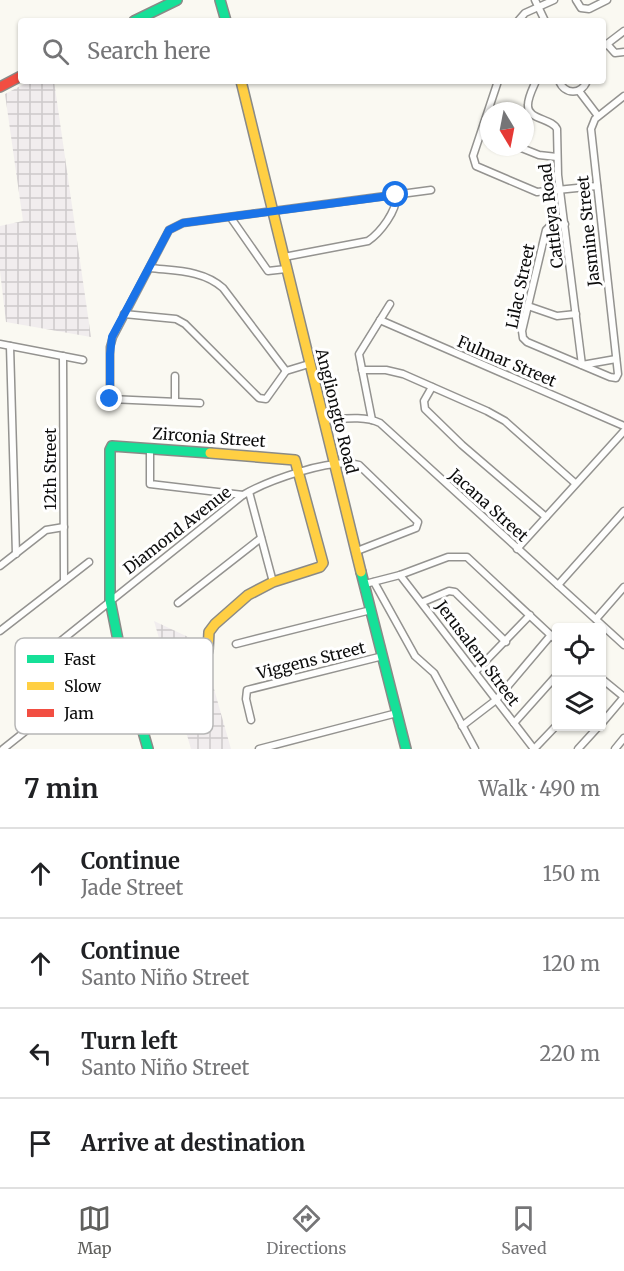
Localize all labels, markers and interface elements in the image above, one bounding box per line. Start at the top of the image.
search box [18,18,606,84]
icon: search [39,35,72,68]
text: Search here [87,37,210,65]
north arrow [480,102,534,156]
street label: Cattleya Road [535,162,567,269]
street label: Jasmine Street [572,174,604,288]
route start [382,181,408,207]
street label: Lilac Street [501,241,539,330]
street label: Fulmar Street [454,331,560,391]
street label: Angliongto Road [311,345,362,476]
route end [96,385,122,411]
street label: Zirconia Street [152,423,267,451]
street label: 12th Street [40,427,60,510]
street label: Jacana Street [445,464,533,546]
street label: Diamond Avenue [119,482,235,578]
street label: Jerusalem Street [431,596,525,710]
map controls [552,623,606,731]
button: locate [552,623,606,677]
street label: Viggens Street [254,637,368,683]
legend [15,638,213,734]
text: Fast [64,649,97,669]
text: Slow [64,676,102,696]
button: layers [552,677,606,731]
text: Jam [63,703,94,723]
text: 7 min [24,772,98,805]
text: Walk · 490 m [479,776,600,801]
text: Continue [81,847,180,875]
icon: ahead [24,857,57,890]
text: 150 m [543,861,600,886]
text: Jade Street [81,875,183,900]
text: Continue [81,937,180,965]
icon: ahead [24,947,57,980]
text: 120 m [542,951,600,976]
text: Santo Niño Street [81,965,249,990]
text: Turn left [81,1027,178,1055]
icon: left [24,1037,57,1070]
text: 220 m [540,1041,600,1066]
text: Santo Niño Street [81,1055,249,1080]
icon: arrive [24,1127,57,1160]
text: Arrive at destination [81,1129,305,1157]
tab: Map [77,1202,112,1258]
tab: Directions [266,1202,346,1258]
tab: Saved [501,1202,547,1258]

